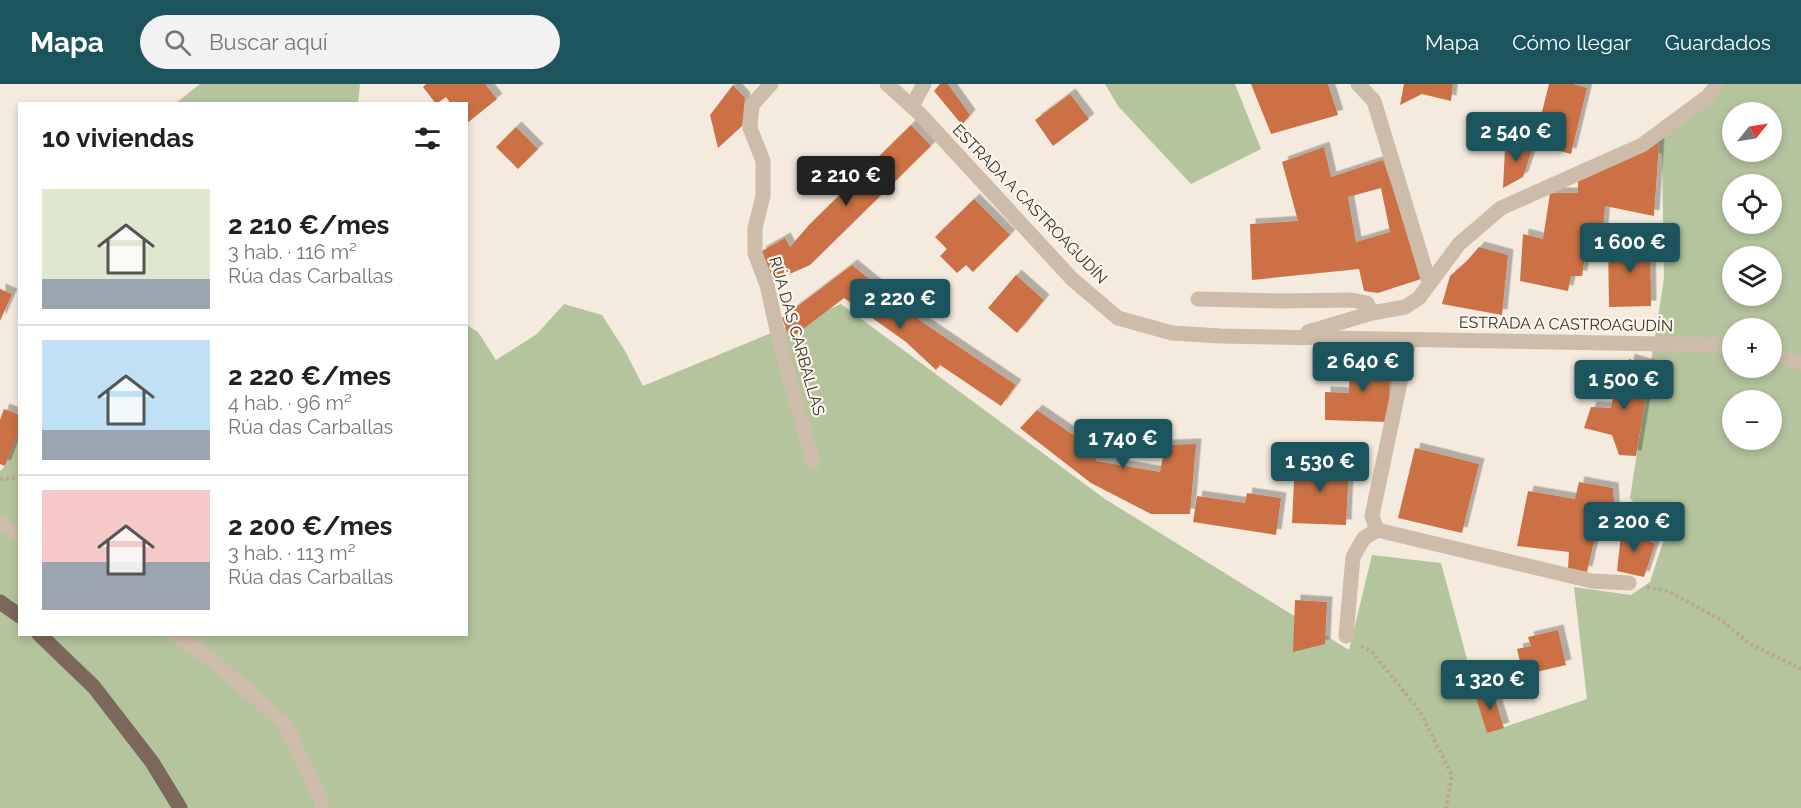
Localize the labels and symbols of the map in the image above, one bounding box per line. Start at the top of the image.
north arrow [1722,102,1782,162]
pin: 2 540 € [1461,112,1571,163]
street label: ESTRADA A CASTROAGUDÍN [949,120,1112,288]
pin: 2 210 € [791,156,901,207]
pin: 1 600 € [1575,223,1685,274]
street label: RÚA DAS CARBALLAS [765,254,830,418]
pin: 2 220 € [845,279,955,330]
street label: ESTRADA A CASTROAGUDÍN [1459,312,1673,335]
pin: 2 640 € [1308,342,1418,393]
pin: 1 500 € [1569,360,1679,411]
pin: 1 740 € [1068,419,1178,470]
pin: 1 530 € [1265,442,1375,493]
pin: 2 200 € [1579,502,1689,553]
pin: 1 320 € [1435,660,1545,711]

